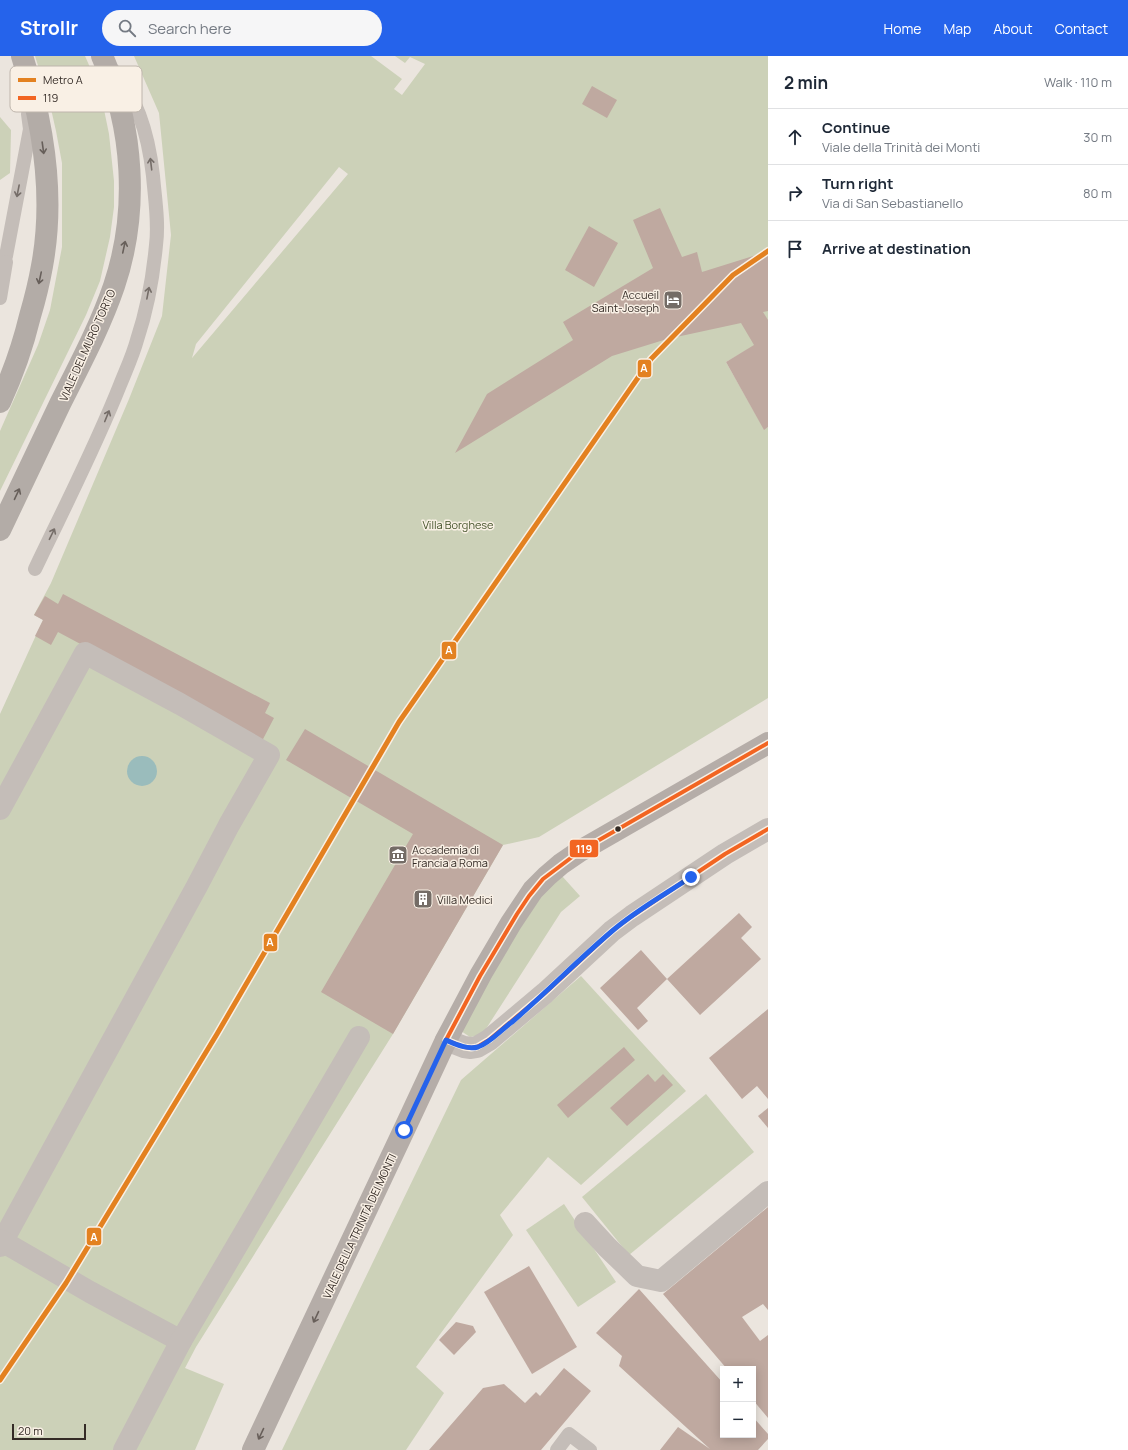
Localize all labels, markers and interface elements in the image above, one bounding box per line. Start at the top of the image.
search box [102,10,382,46]
text: Strollr [20,15,78,41]
icon: search [116,17,138,39]
text: Search here [148,18,231,39]
text: Home [884,19,921,38]
text: Map [943,19,971,38]
text: About [993,19,1033,38]
text: Contact [1055,19,1108,38]
legend [10,66,142,112]
text: 2 min [784,71,828,94]
text: Metro A [43,72,83,87]
text: Walk · 110 m [1044,73,1112,91]
text: 119 [43,90,59,105]
text: Continue [822,117,890,138]
icon: ahead [784,126,806,148]
text: 30 m [1083,128,1112,146]
text: Viale della Trinità dei Monti [822,138,980,156]
one-way arrow [39,142,47,155]
one-way arrow [148,158,155,171]
text: Turn right [822,173,893,194]
icon: right [784,182,806,204]
one-way arrow [14,184,22,197]
text: 80 m [1083,184,1112,202]
text: Via di San Sebastianello [822,194,963,212]
icon: arrive [784,238,806,260]
text: Arrive at destination [822,238,971,259]
one-way arrow [120,241,128,254]
one-way arrow [35,271,43,284]
street label: VIALE DEL MURO TORTO [55,287,119,403]
one-way arrow [145,287,153,300]
place label: Accueil Saint-Joseph [592,287,659,315]
hotel icon: Accueil Saint-Joseph [662,289,684,311]
line badge: A [637,359,652,378]
text: A [640,360,648,375]
one-way arrow [104,411,112,423]
one-way arrow [14,489,21,501]
park label: Villa Borghese [422,517,494,532]
one-way arrow [49,528,56,540]
line badge: A [441,641,457,660]
text: A [445,642,453,657]
unlabelled marker [613,824,623,834]
line badge: 119 [569,839,599,858]
text: 119 [576,841,592,856]
place label: Accademia di Francia a Roma [412,842,488,870]
museum icon: Accademia di Francia a Roma [387,844,409,866]
route end [682,868,700,886]
building icon: Villa Medici [412,888,434,910]
place label: Villa Medici [437,892,493,907]
line badge: A [263,933,278,952]
text: A [266,934,274,949]
route start [395,1121,413,1139]
street label: VIALE DELLA TRINITÀ DEI MONTI [319,1151,399,1301]
line badge: A [86,1227,102,1246]
text: A [90,1229,98,1244]
one-way arrow [312,1310,319,1322]
map controls [720,1366,756,1438]
button: + [720,1366,756,1402]
button: − [720,1402,756,1438]
scale bar [12,1422,86,1441]
text: 20 m [18,1423,43,1438]
one-way arrow [257,1428,264,1440]

